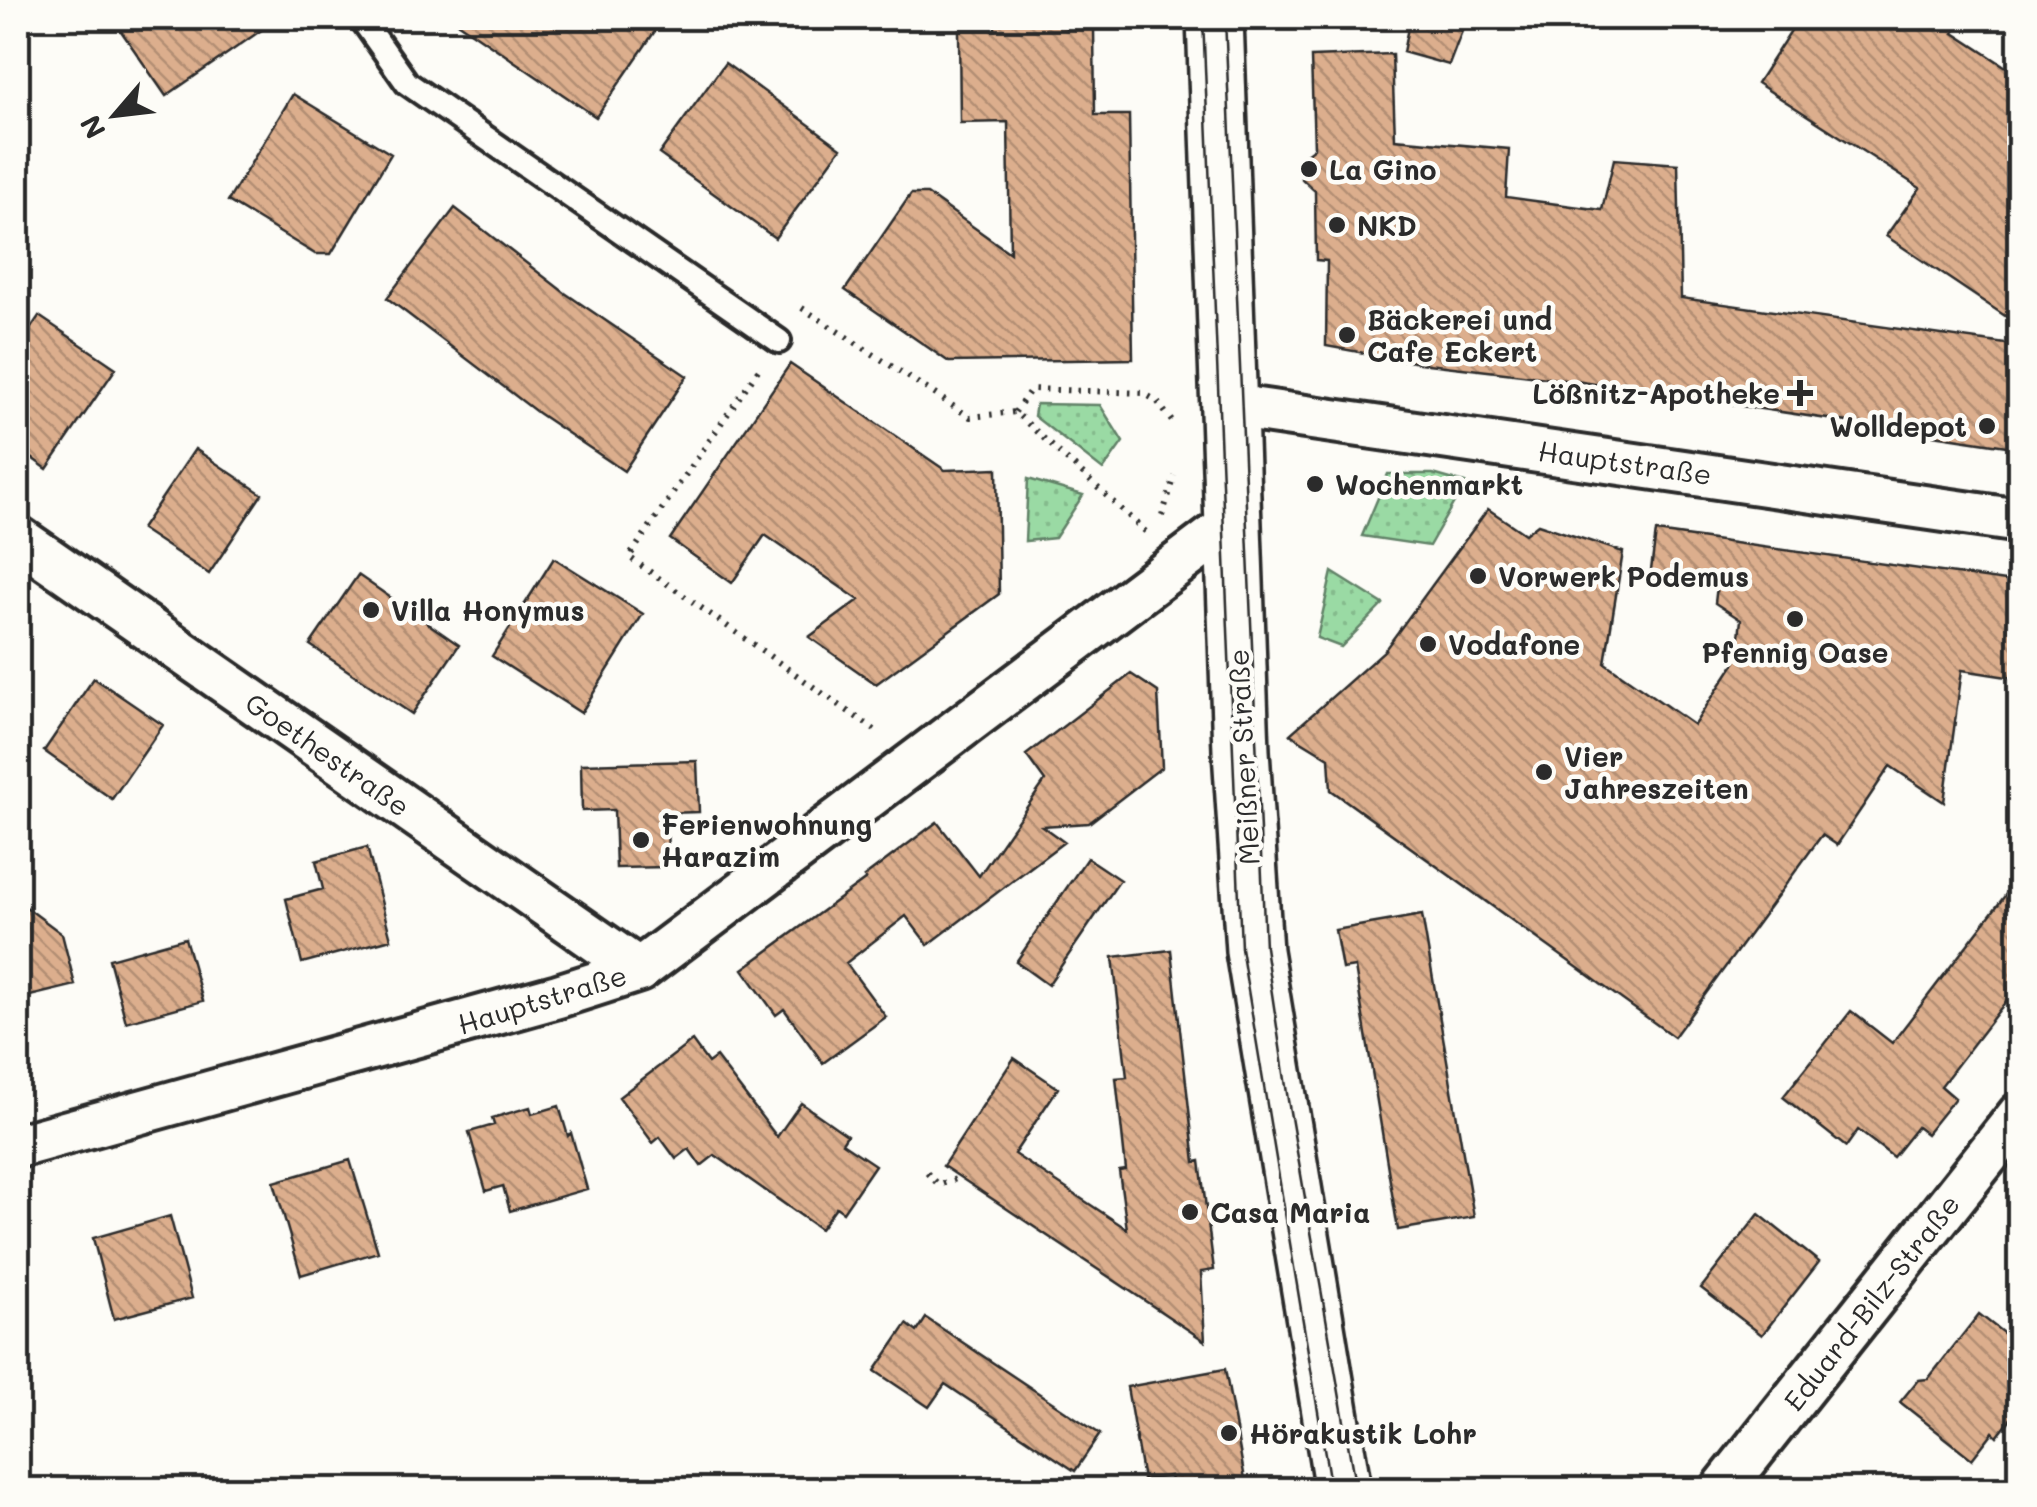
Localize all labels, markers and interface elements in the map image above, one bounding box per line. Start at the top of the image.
north arrow [65,65,165,165]
text: N [71,109,113,145]
place label: La Gino [1329,151,1437,187]
marker: La Gino [1298,158,1320,180]
place label: NKD [1357,207,1417,243]
marker: NKD [1326,214,1348,236]
place label: Bäckerei und Cafe Eckert [1367,301,1552,369]
marker: Bäckerei und Cafe Eckert [1336,324,1358,346]
place label: Lößnitz-Apotheke [1532,375,1780,411]
marker: Lößnitz-Apotheke [1789,382,1811,404]
place label: Wolldepot [1830,408,1967,444]
marker: Wolldepot [1976,415,1998,437]
street label: Hauptstraße [1536,432,1714,492]
place label: Wochenmarkt [1335,466,1523,502]
marker: Wochenmarkt [1304,473,1326,495]
place label: Vorwerk Podemus [1498,558,1749,594]
marker: Vorwerk Podemus [1467,565,1489,587]
place label: Villa Honymus [391,592,585,629]
marker: Villa Honymus [360,599,382,621]
marker: Pfennig Oase [1784,608,1806,630]
place label: Vodafone [1448,626,1580,662]
marker: Vodafone [1417,633,1439,655]
place label: Pfennig Oase [1702,634,1888,670]
street label: Meißner Straße [1219,648,1267,866]
street label: Goethestraße [239,684,417,824]
place label: Vier Jahreszeiten [1564,738,1748,806]
marker: Vier Jahreszeiten [1533,761,1555,783]
place label: Ferienwohnung Harazim [661,806,872,874]
marker: Ferienwohnung Harazim [630,829,652,851]
street label: Hauptstraße [453,956,631,1042]
street label: Eduard-Bilz-Straße [1775,1186,1967,1418]
place label: Casa Maria [1210,1194,1370,1230]
marker: Casa Maria [1179,1201,1201,1223]
place label: Hörakustik Lohr [1249,1415,1477,1451]
marker: Hörakustik Lohr [1218,1422,1240,1444]

